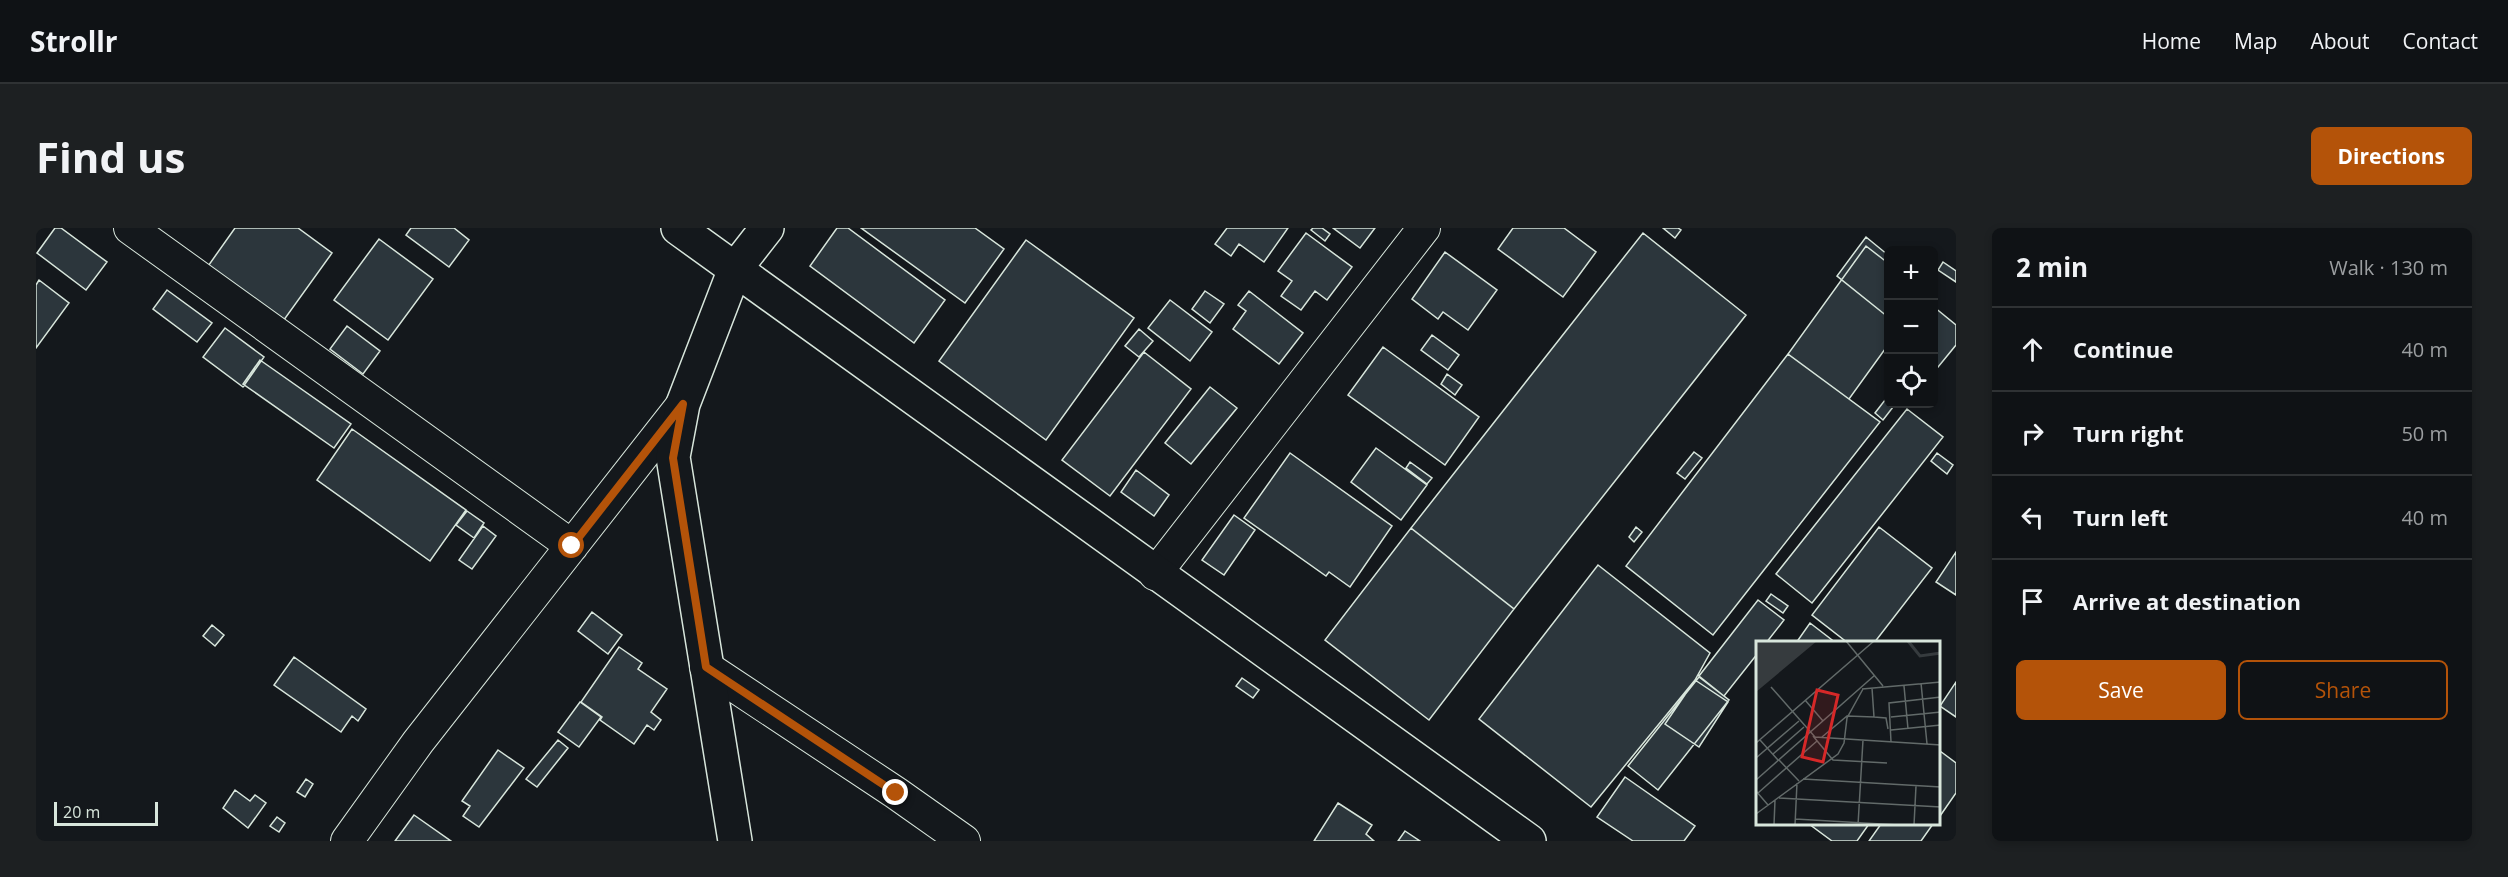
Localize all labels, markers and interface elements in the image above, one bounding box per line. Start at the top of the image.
text: Strollr [30,22,117,60]
text: Home [2142,27,2201,55]
text: Map [2234,27,2277,55]
text: About [2310,27,2370,55]
text: Contact [2403,27,2478,55]
button: Directions [2311,127,2472,185]
text: Find us [36,128,185,185]
map controls [1884,246,1938,408]
button: + [1884,246,1938,300]
text: 2 min [2016,249,2088,285]
text: Walk · 130 m [2329,254,2448,281]
button: − [1884,300,1938,354]
icon: ahead [2016,333,2049,366]
text: Continue [2073,334,2173,364]
text: 40 m [2401,336,2448,363]
button: locate [1884,354,1938,408]
icon: right [2016,417,2049,450]
text: Turn right [2073,418,2184,448]
text: 50 m [2401,420,2448,447]
icon: left [2016,501,2049,534]
text: Turn left [2073,502,2168,532]
text: 40 m [2401,504,2448,531]
route start [558,532,584,558]
icon: arrive [2016,585,2049,618]
text: Arrive at destination [2073,586,2301,616]
inset map [1756,641,1941,826]
button: Save [2016,660,2226,720]
button: Share [2238,660,2448,720]
route end [882,779,908,805]
scale bar [54,799,158,826]
text: 20 m [63,801,100,823]

